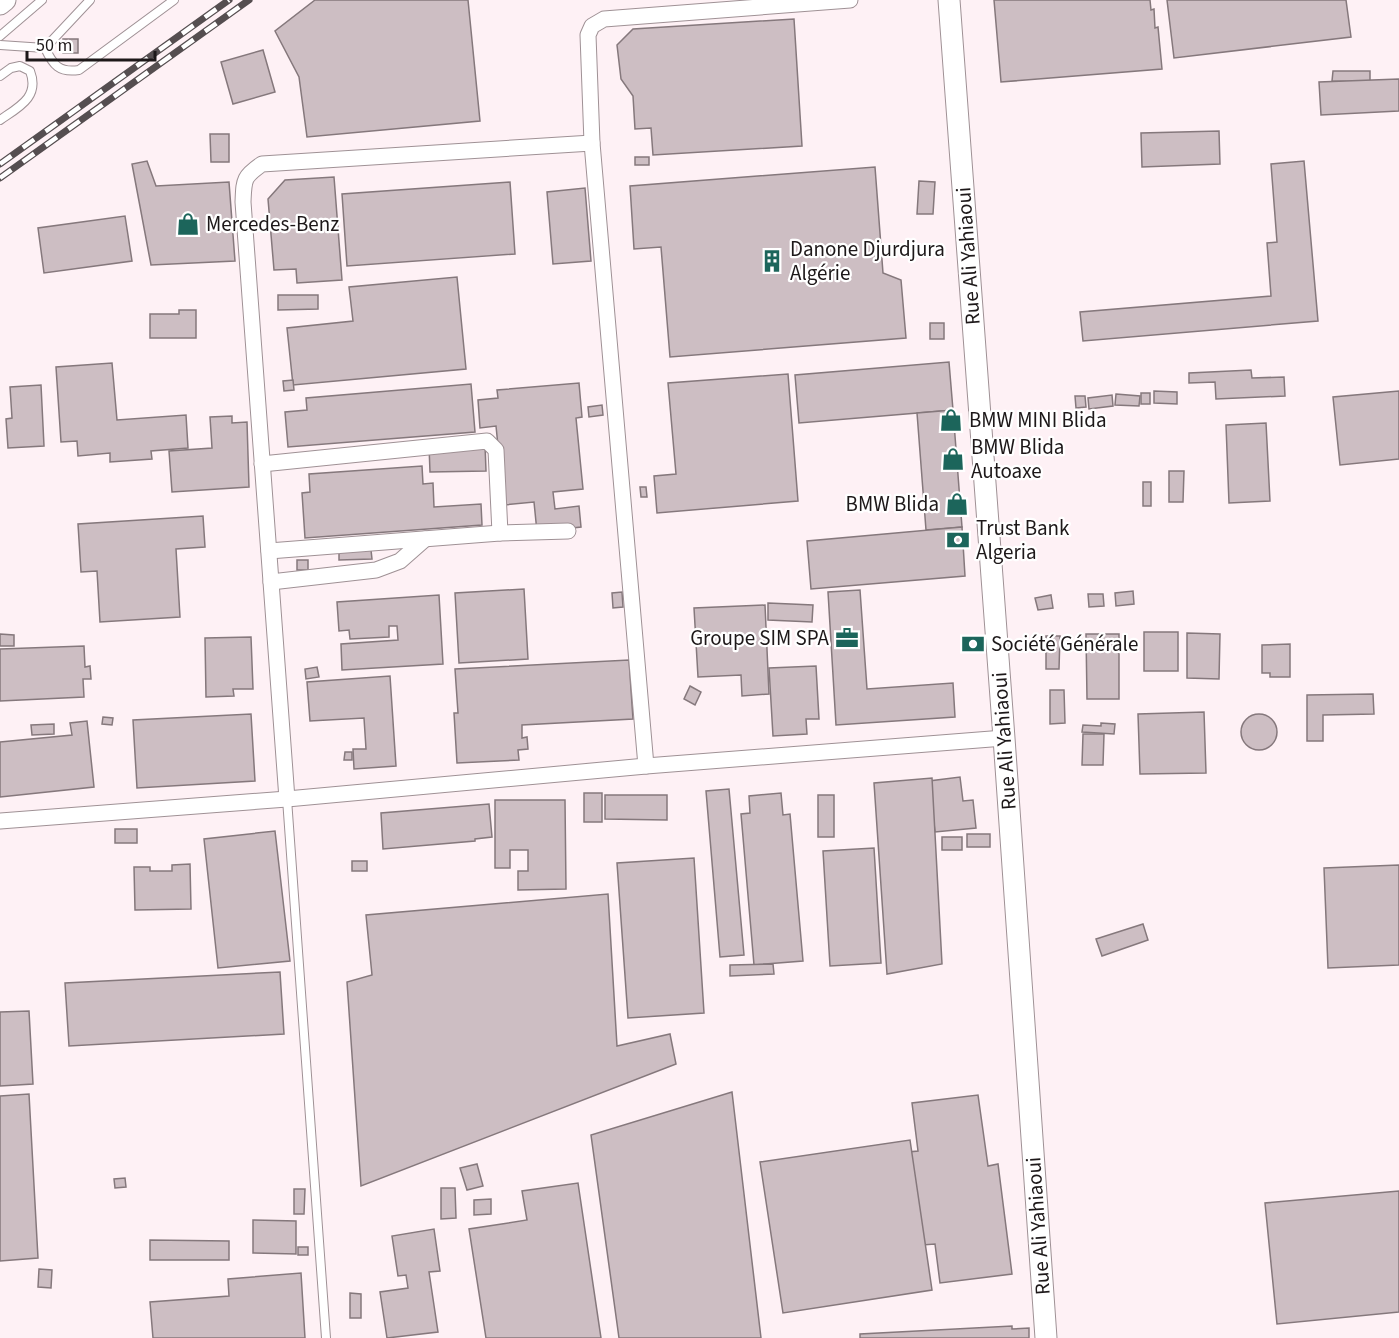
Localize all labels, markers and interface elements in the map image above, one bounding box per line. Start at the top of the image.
scale bar [27,24,154,62]
text: 50 m [36,33,72,58]
street label: Rue Ali Yahiaoui [948,186,988,326]
place label: Mercedes-Benz [206,209,339,239]
shop icon: Mercedes-Benz [175,211,201,237]
place label: Danone Djurdjura Algérie [790,234,945,288]
building icon: Danone Djurdjura Algérie [759,248,785,274]
place label: BMW MINI Blida [969,405,1107,435]
shop icon: BMW MINI Blida [938,407,964,433]
place label: BMW Blida Autoaxe [971,432,1064,486]
shop icon: BMW Blida Autoaxe [940,446,966,472]
place label: BMW Blida [846,489,939,519]
shop icon: BMW Blida [944,491,970,517]
place label: Trust Bank Algeria [976,513,1070,567]
bank icon: Trust Bank Algeria [945,527,971,553]
place label: Groupe SIM SPA [690,623,830,653]
office icon: Groupe SIM SPA [834,625,860,651]
place label: Société Générale [991,629,1138,659]
bank icon: Société Générale [960,631,986,657]
street label: Rue Ali Yahiaoui [984,671,1024,811]
street label: Rue Ali Yahiaoui [1018,1156,1058,1296]

